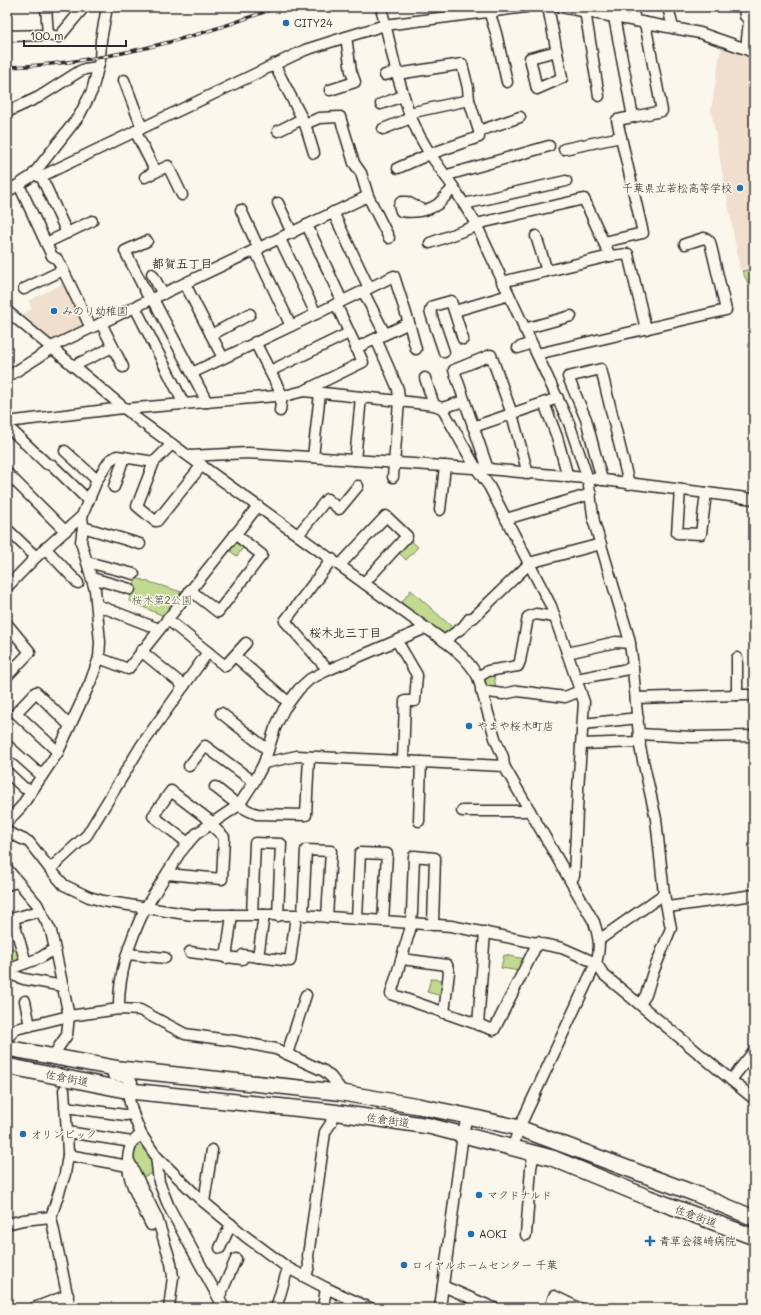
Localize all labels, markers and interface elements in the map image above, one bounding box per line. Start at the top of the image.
place label: CITY24 [294,15,333,30]
marker: CITY24 [281,18,291,28]
scale bar [24,22,126,48]
text: 100 m [30,27,64,43]
place label: 千葉県立若松高等学校 [622,180,732,195]
marker: 千葉県立若松高等学校 [735,183,745,193]
district label: 都賀五丁目 [152,255,212,271]
place label: みのり幼稚園 [62,303,128,318]
marker: みのり幼稚園 [49,306,59,316]
park label: 桜木第2公園 [131,592,193,607]
district label: 桜木北三丁目 [309,624,381,640]
place label: やまや桜木町店 [477,718,554,733]
marker: やまや桜木町店 [464,721,474,731]
street label: 佐倉街道 [44,1066,90,1089]
street label: 佐倉街道 [365,1109,411,1130]
place label: オリンピック [31,1126,97,1141]
marker: オリンピック [18,1129,28,1139]
place label: マクドナルド [487,1187,552,1202]
marker: マクドナルド [474,1190,484,1200]
street label: 佐倉街道 [673,1201,719,1230]
place label: AOKI [479,1226,507,1241]
marker: AOKI [466,1229,476,1239]
place label: 青草会篠崎病院 [659,1233,736,1248]
marker: 青草会篠崎病院 [644,1235,656,1247]
place label: ロイヤルホームセンター 千葉 [412,1257,557,1272]
marker: ロイヤルホームセンター 千葉 [399,1260,409,1270]

